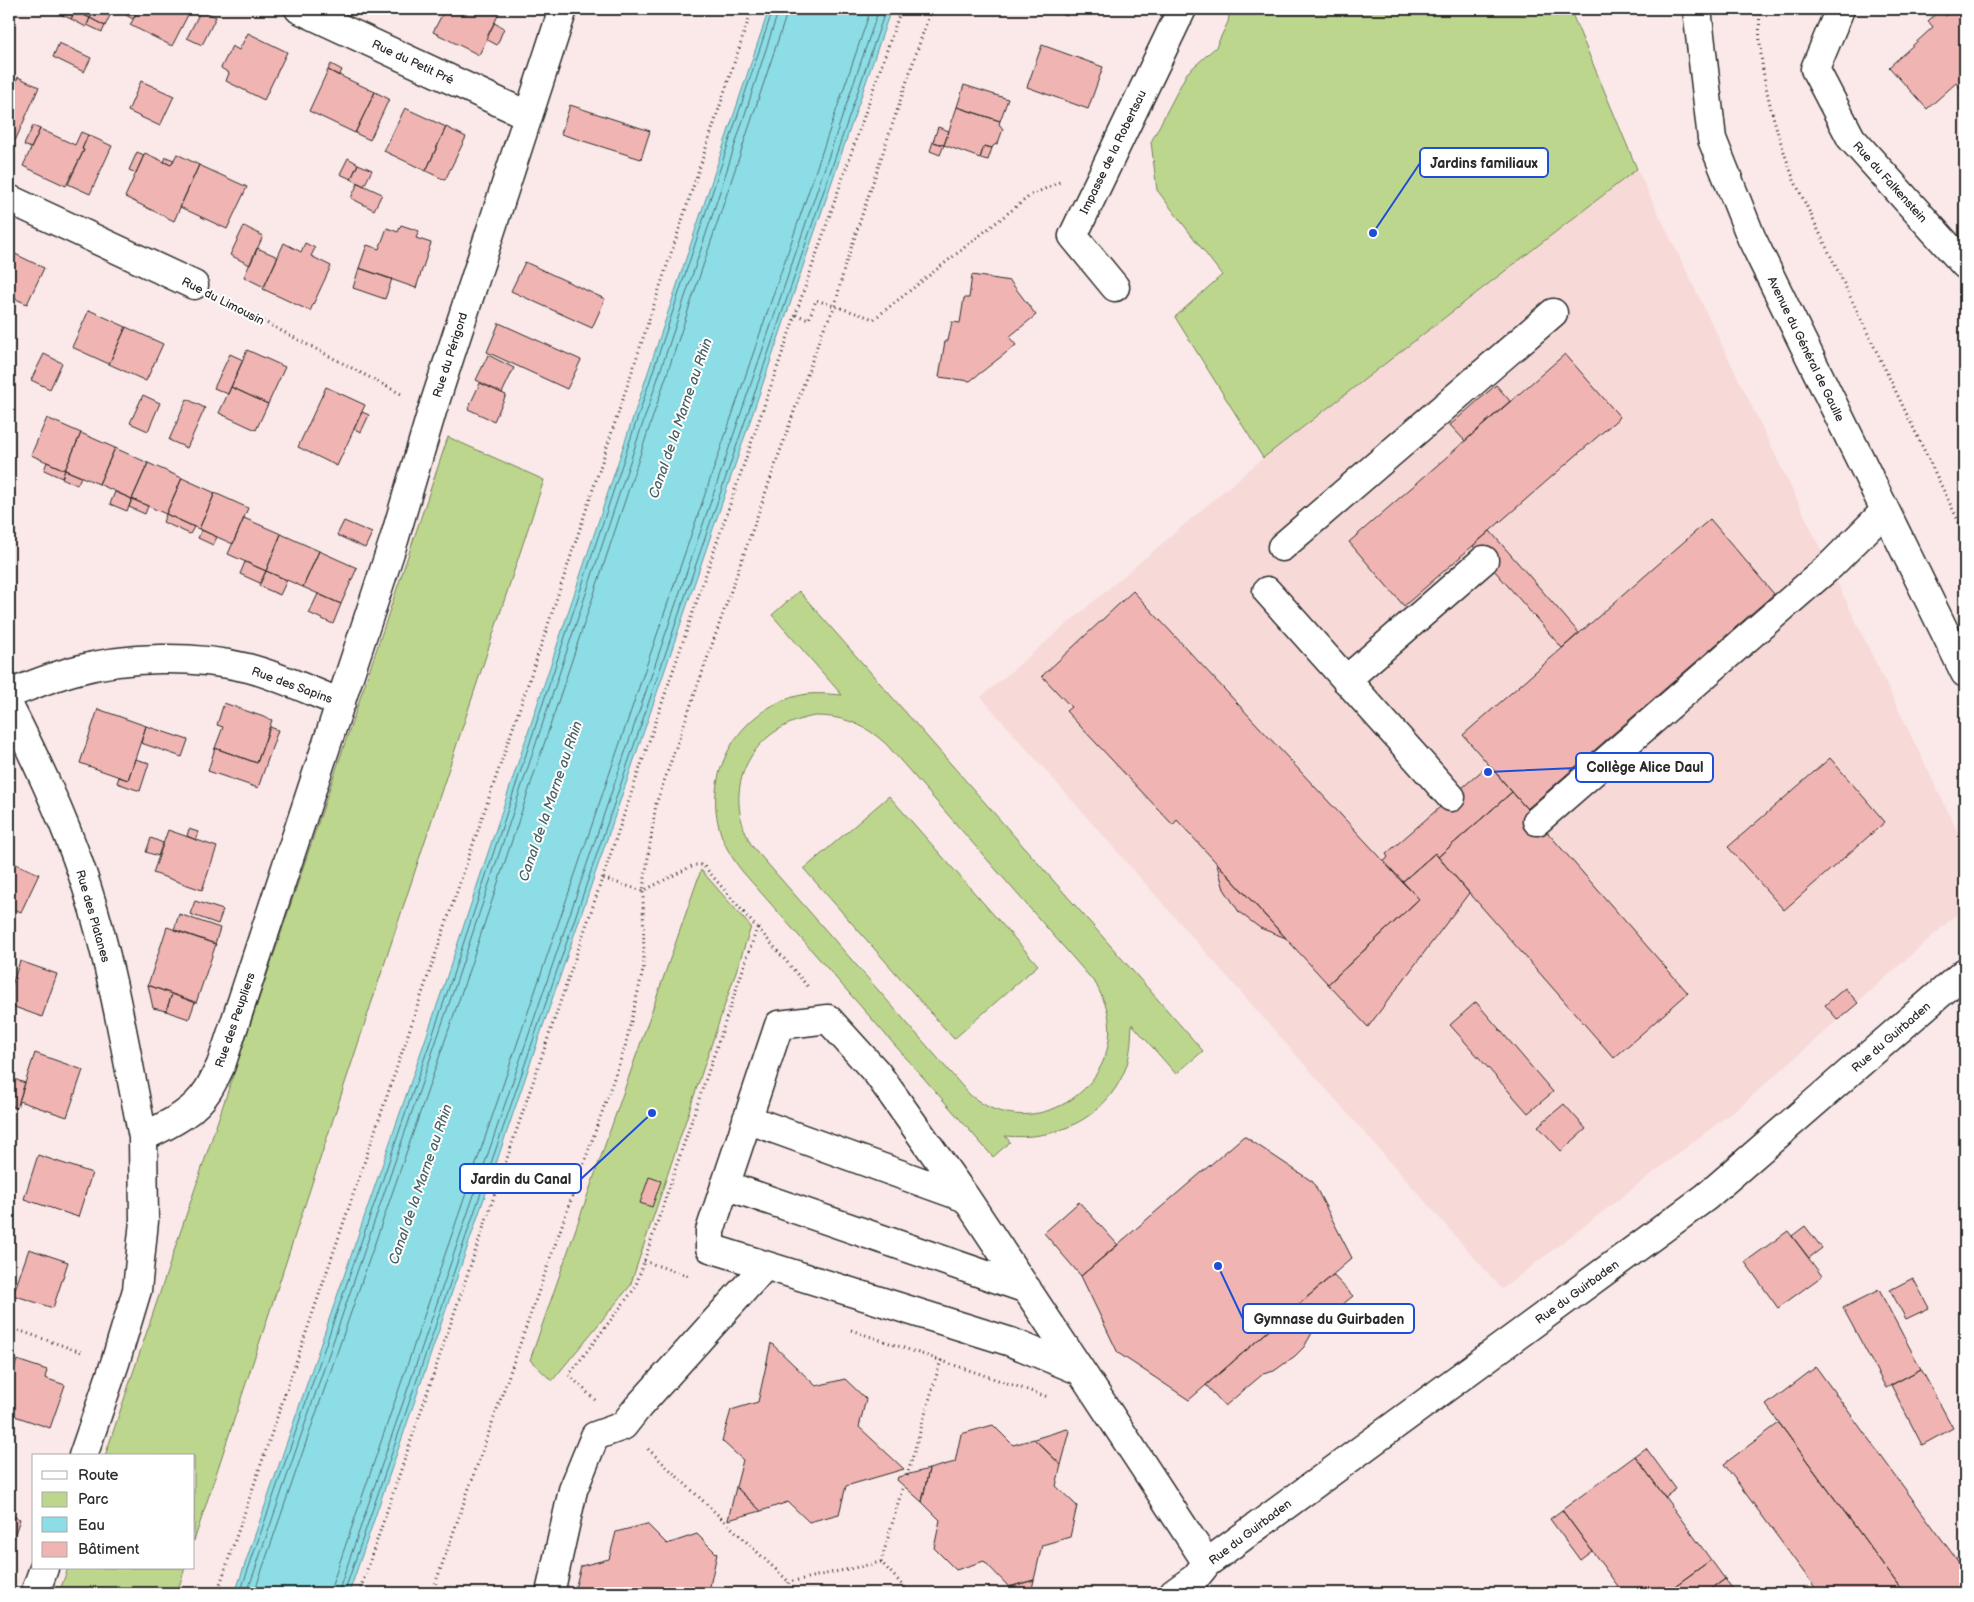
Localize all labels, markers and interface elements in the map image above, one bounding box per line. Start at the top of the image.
street label: Rue du Petit Pré [369,37,456,88]
street label: Impasse de la Robertsau [1077,88,1150,217]
street label: Rue du Falkenstein [1849,139,1930,226]
callout: Jardins familiaux [1420,148,1548,177]
text: Jardins familiaux [1430,155,1539,172]
street label: Rue du Limousin [179,274,267,329]
street label: Avenue du Général de Gaulle [1764,274,1847,424]
street label: Rue du Périgord [430,311,471,400]
water label: Canal de la Marne au Rhin [645,336,716,501]
street label: Rue des Sapins [249,664,334,707]
water label: Canal de la Marne au Rhin [515,719,586,884]
callout: Collège Alice Daul [1576,753,1713,782]
text: Collège Alice Daul [1586,759,1704,776]
street label: Rue des Platanes [72,868,113,964]
street label: Rue des Peupliers [212,971,259,1070]
street label: Rue du Guirbaden [1849,999,1934,1076]
water label: Canal de la Marne au Rhin [385,1102,456,1267]
callout: Jardin du Canal [460,1164,581,1193]
text: Jardin du Canal [471,1171,571,1188]
street label: Rue du Guirbaden [1533,1257,1622,1328]
callout: Gymnase du Guirbaden [1243,1304,1414,1333]
text: Gymnase du Guirbaden [1254,1311,1404,1328]
legend [32,1454,195,1570]
text: Route [78,1466,119,1485]
text: Parc [78,1490,108,1509]
street label: Rue du Guirbaden [1206,1496,1295,1568]
text: Eau [78,1516,105,1535]
text: Bâtiment [78,1540,140,1559]

